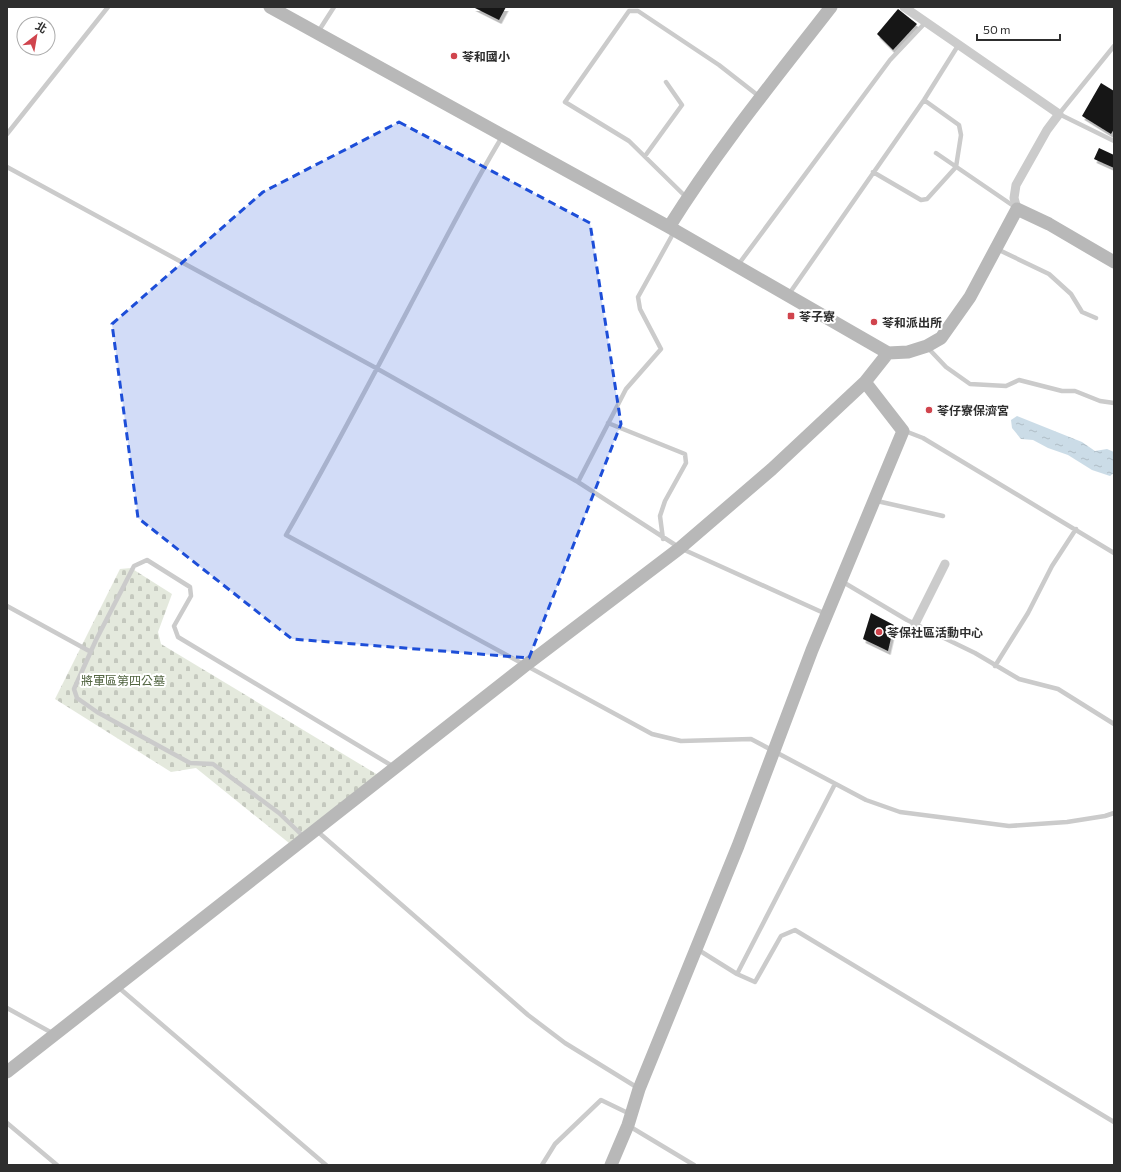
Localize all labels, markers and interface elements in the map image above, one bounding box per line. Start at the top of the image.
north arrow [16,16,56,56]
scale bar [977,16,1060,42]
text: 北 [33,19,49,35]
text: 50 m [983,22,1011,36]
place label: 苓和國小 [462,49,510,63]
marker: 苓和國小 [449,51,459,61]
place label: 苓子寮 [799,309,835,323]
marker: 苓子寮 [786,311,796,321]
place label: 苓和派出所 [882,315,942,329]
marker: 苓和派出所 [869,317,879,327]
place label: 苓仔寮保濟宮 [937,403,1009,417]
marker: 苓仔寮保濟宮 [924,405,934,415]
place label: 苓保社區活動中心 [887,625,983,639]
marker: 苓保社區活動中心 [874,627,884,637]
park label: 將軍區第四公墓 [81,673,165,687]

